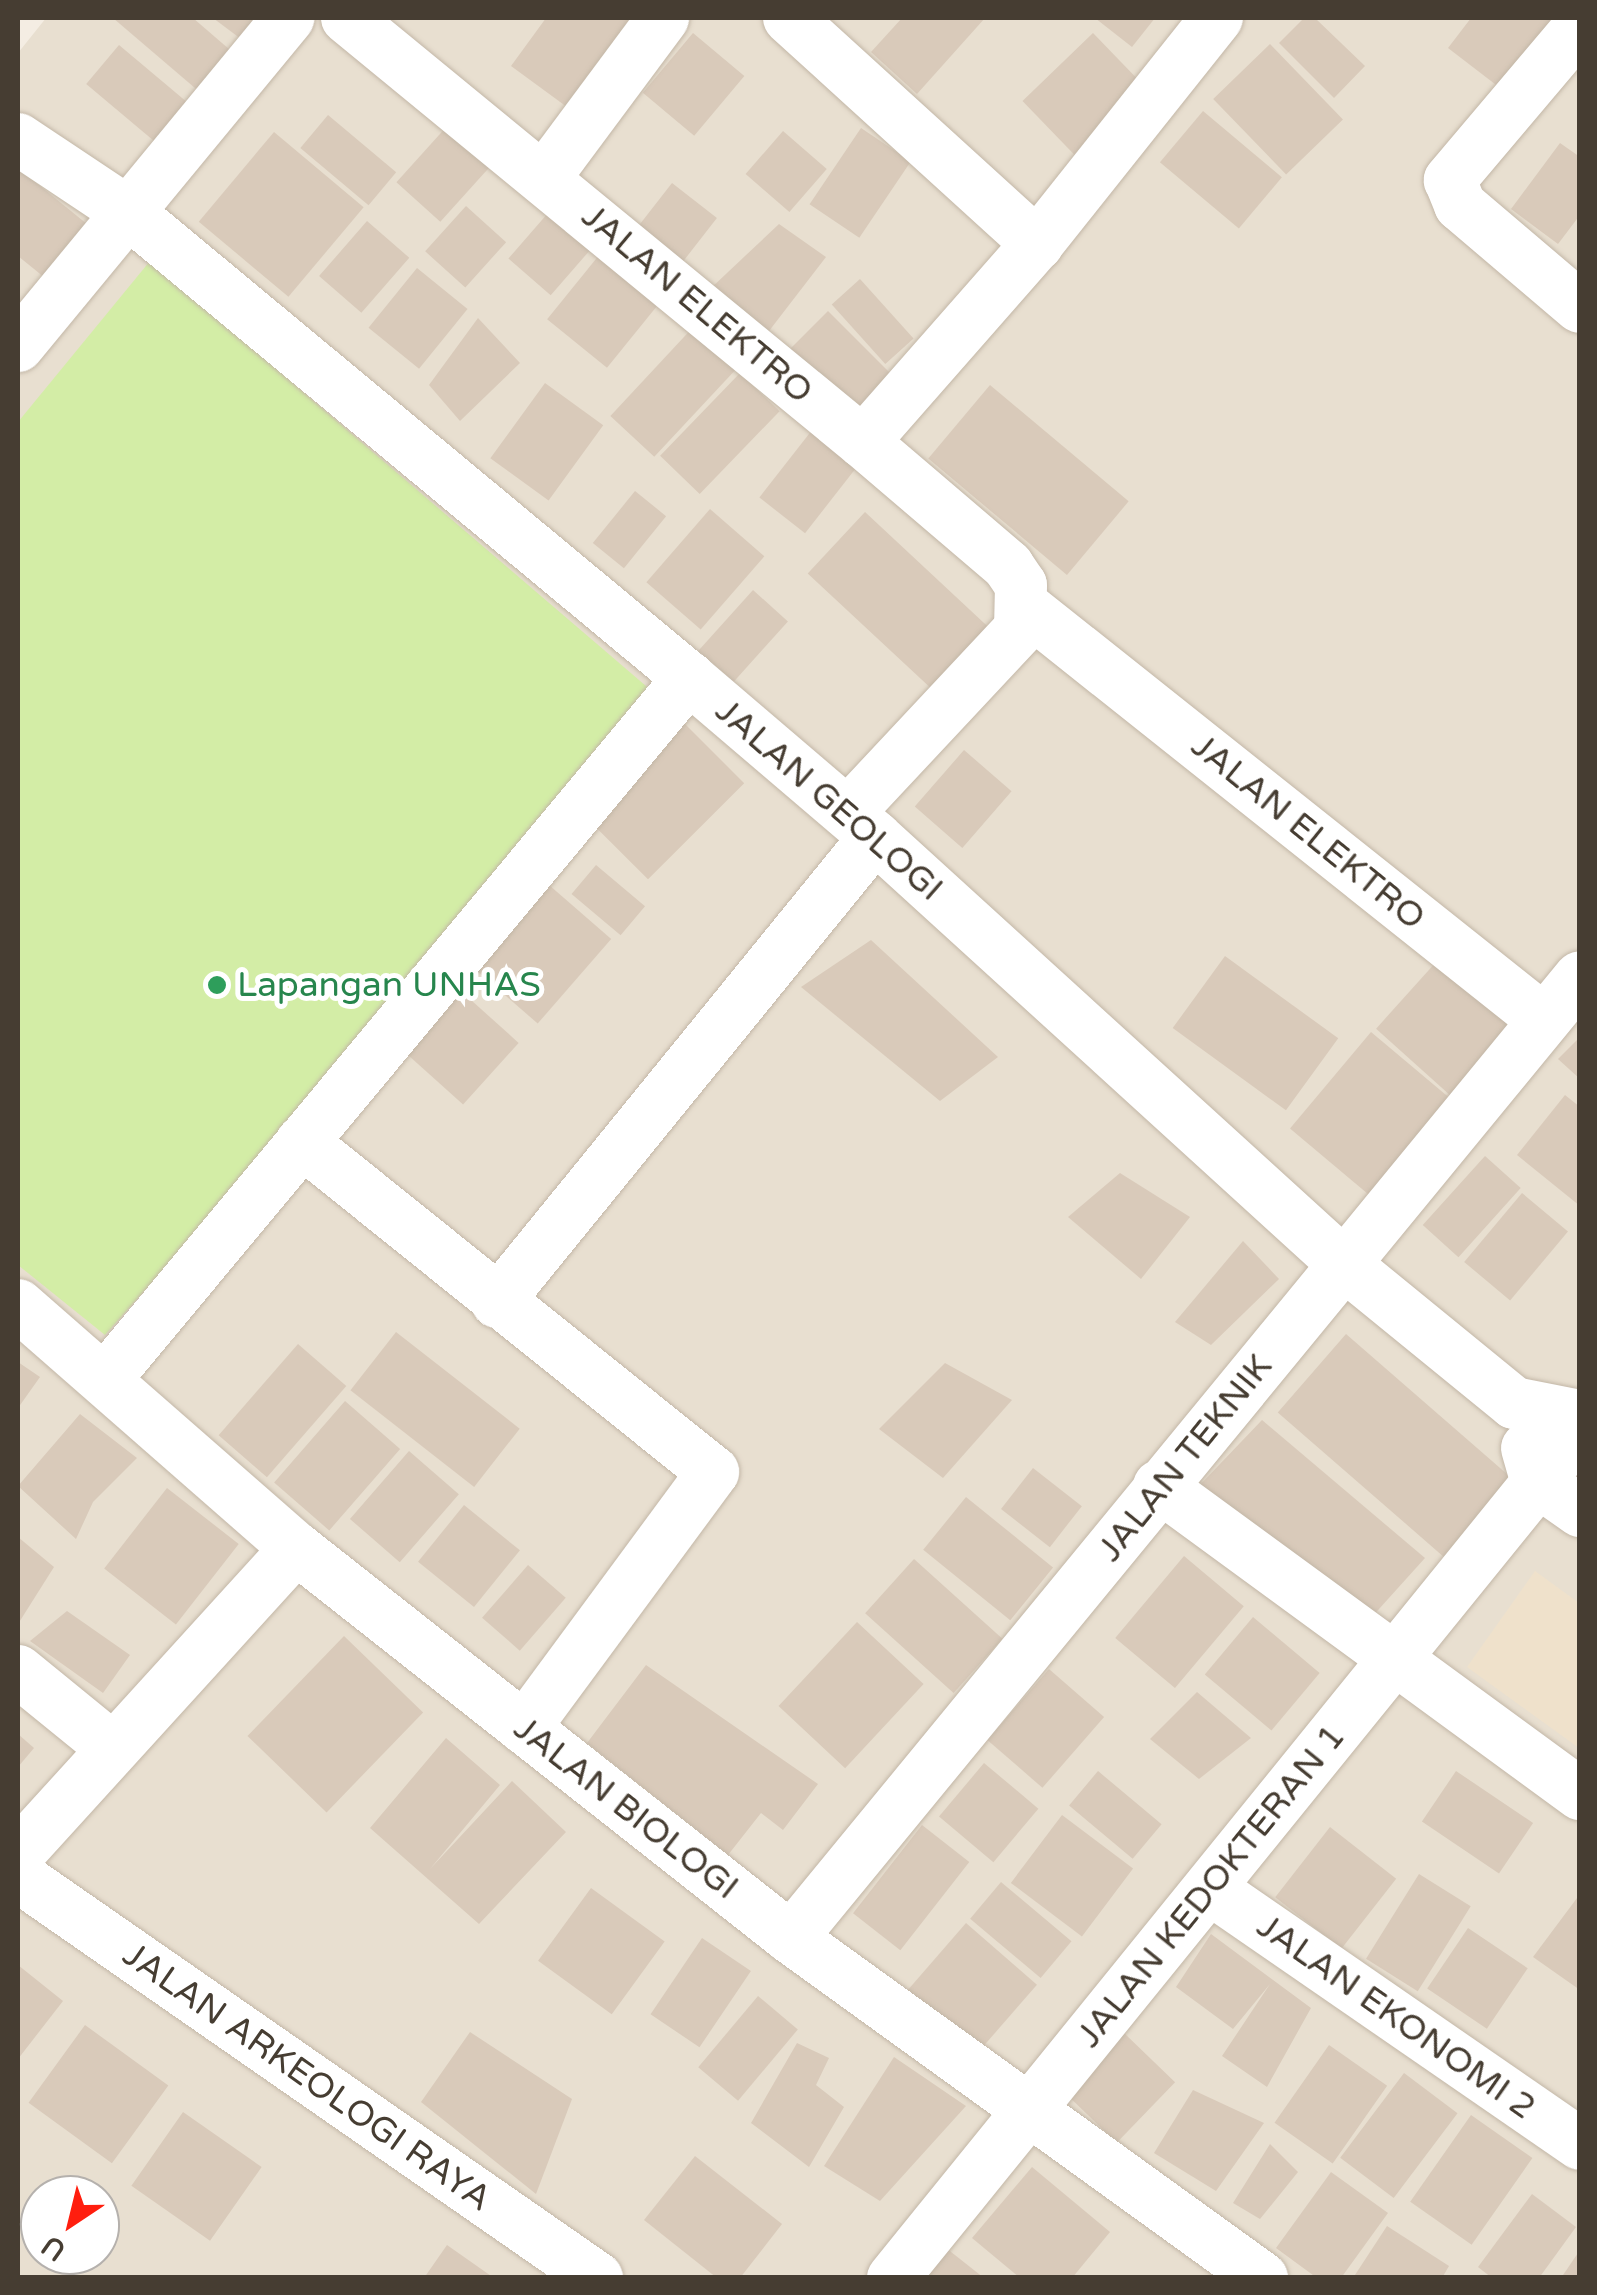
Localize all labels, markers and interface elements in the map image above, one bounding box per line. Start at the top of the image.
street label: JALAN ELEKTRO [573,195,821,413]
street label: JALAN GEOLOGI [707,690,951,910]
street label: JALAN ELEKTRO [1183,725,1433,939]
place label: Lapangan UNHAS [237,964,541,1006]
marker: Lapangan UNHAS [206,974,228,996]
street label: JALAN TEKNIK [1089,1346,1281,1570]
street label: JALAN BIOLOGI [506,1707,746,1909]
street label: JALAN KEDOKTERAN 1 [1068,1716,1354,2056]
street label: JALAN EKONOMI 2 [1249,1905,1543,2129]
street label: JALAN ARKEOLOGI RAYA [115,1934,499,2220]
north arrow [20,2175,120,2275]
text: U [35,2228,72,2268]

